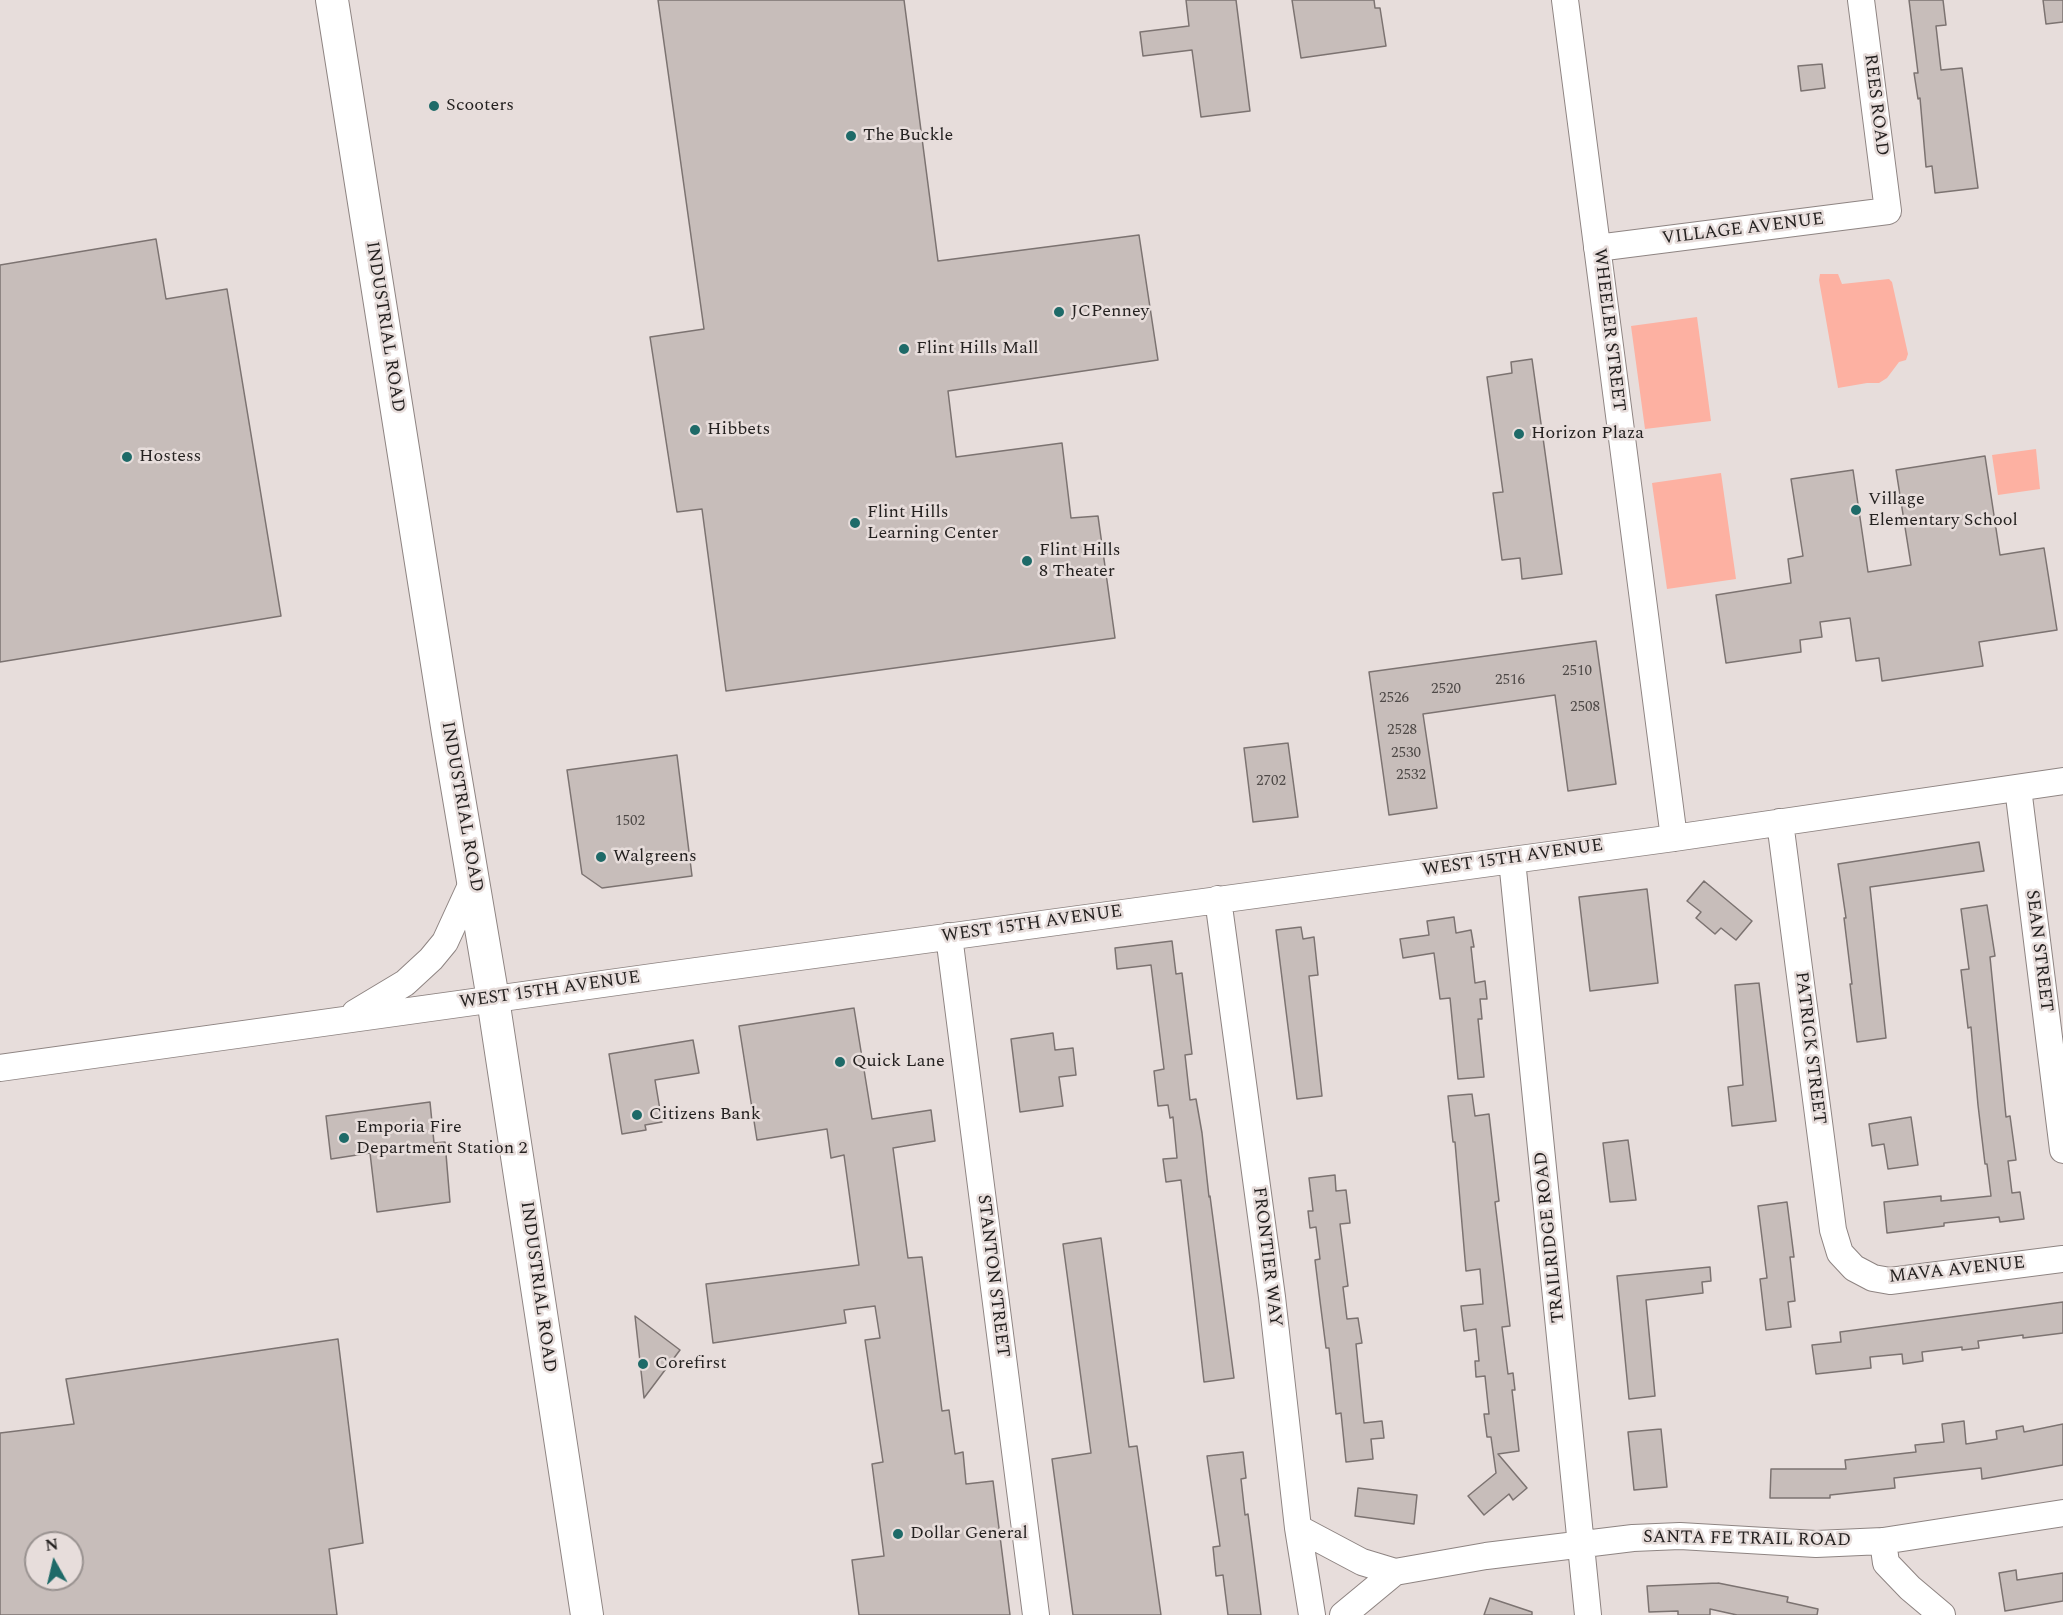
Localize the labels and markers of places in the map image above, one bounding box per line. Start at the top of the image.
place label: Scooters [446,95,514,117]
marker: Scooters [427,99,441,113]
place label: The Buckle [863,125,953,147]
marker: The Buckle [844,129,858,143]
place label: JCPenney [1071,301,1149,323]
marker: JCPenney [1052,305,1066,319]
place label: Flint Hills Mall [916,338,1039,360]
marker: Flint Hills Mall [897,342,911,356]
place label: Hibbets [707,419,770,441]
marker: Hibbets [688,423,702,437]
place label: Horizon Plaza [1531,423,1644,445]
marker: Horizon Plaza [1512,427,1526,441]
place label: Hostess [139,446,201,468]
marker: Hostess [120,450,134,464]
place label: Village Elementary School [1868,489,2018,532]
place label: Flint Hills Learning Center [867,502,998,544]
marker: Village Elementary School [1849,503,1863,517]
marker: Flint Hills Learning Center [848,516,862,530]
place label: Flint Hills 8 Theater [1039,540,1121,582]
marker: Flint Hills 8 Theater [1020,554,1034,568]
place label: Walgreens [613,846,697,868]
marker: Walgreens [594,850,608,864]
place label: Quick Lane [852,1051,945,1073]
marker: Quick Lane [833,1055,847,1069]
place label: Citizens Bank [649,1104,761,1126]
marker: Citizens Bank [630,1108,644,1122]
place label: Emporia Fire Department Station 2 [356,1117,528,1160]
marker: Emporia Fire Department Station 2 [337,1131,351,1145]
place label: Corefirst [655,1353,727,1375]
marker: Corefirst [636,1357,650,1371]
place label: Dollar General [910,1523,1028,1545]
marker: Dollar General [891,1527,905,1541]

